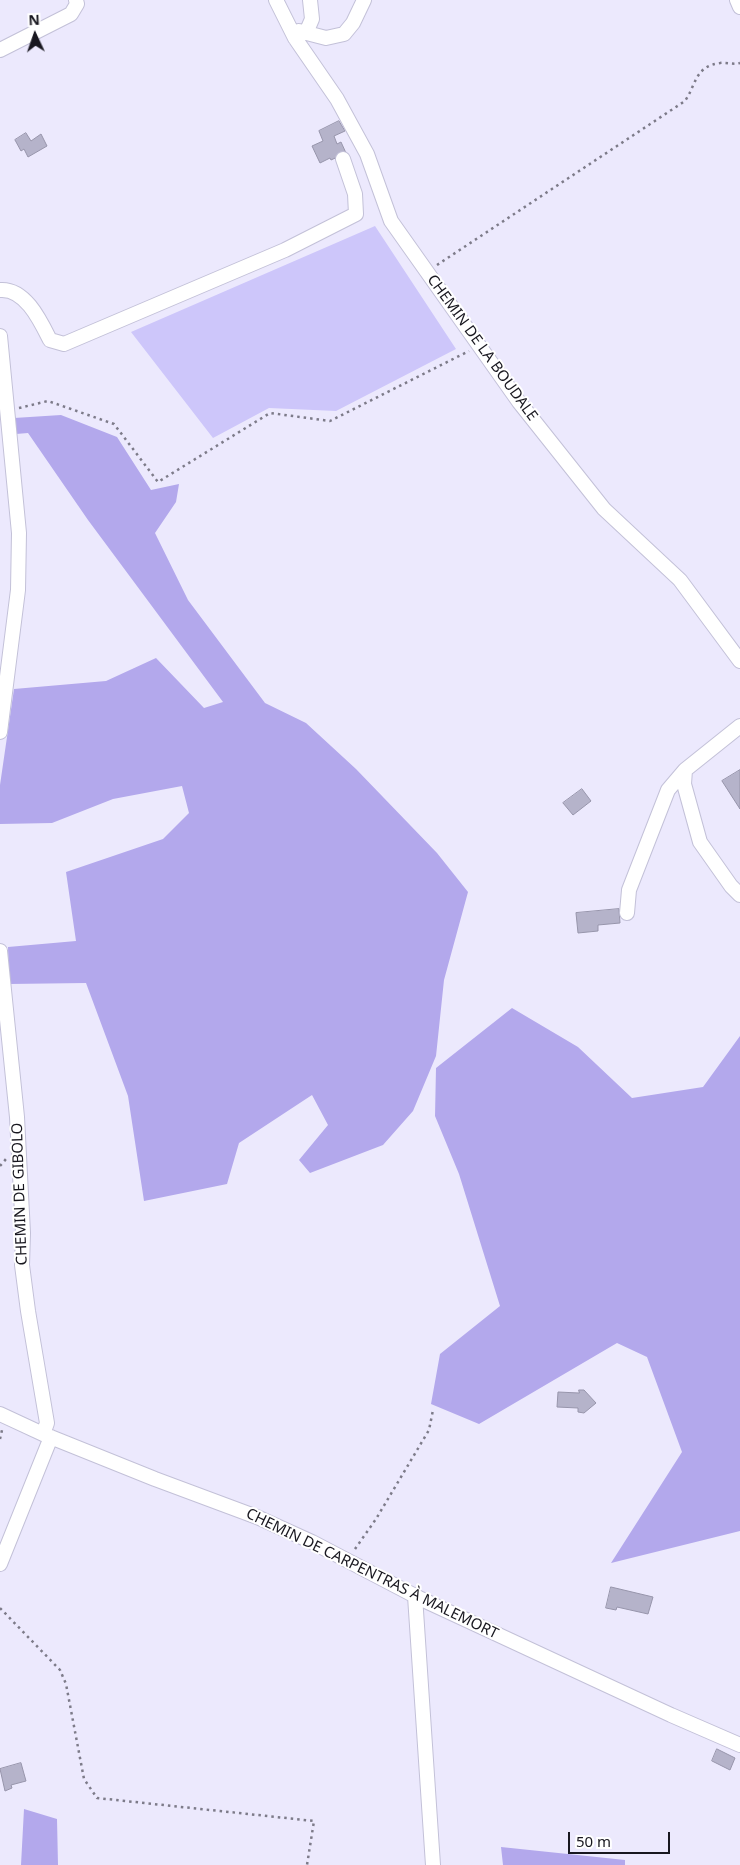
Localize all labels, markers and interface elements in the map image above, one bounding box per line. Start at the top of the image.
north arrow [10,10,60,60]
text: N [28,10,40,29]
street label: CHEMIN DE LA BOUDALE [423,271,541,425]
street label: CHEMIN DE GIBOLO [9,1122,31,1266]
street label: CHEMIN DE CARPENTRAS À MALEMORT [243,1505,501,1643]
scale bar [570,1822,672,1854]
text: 50 m [576,1831,611,1851]

